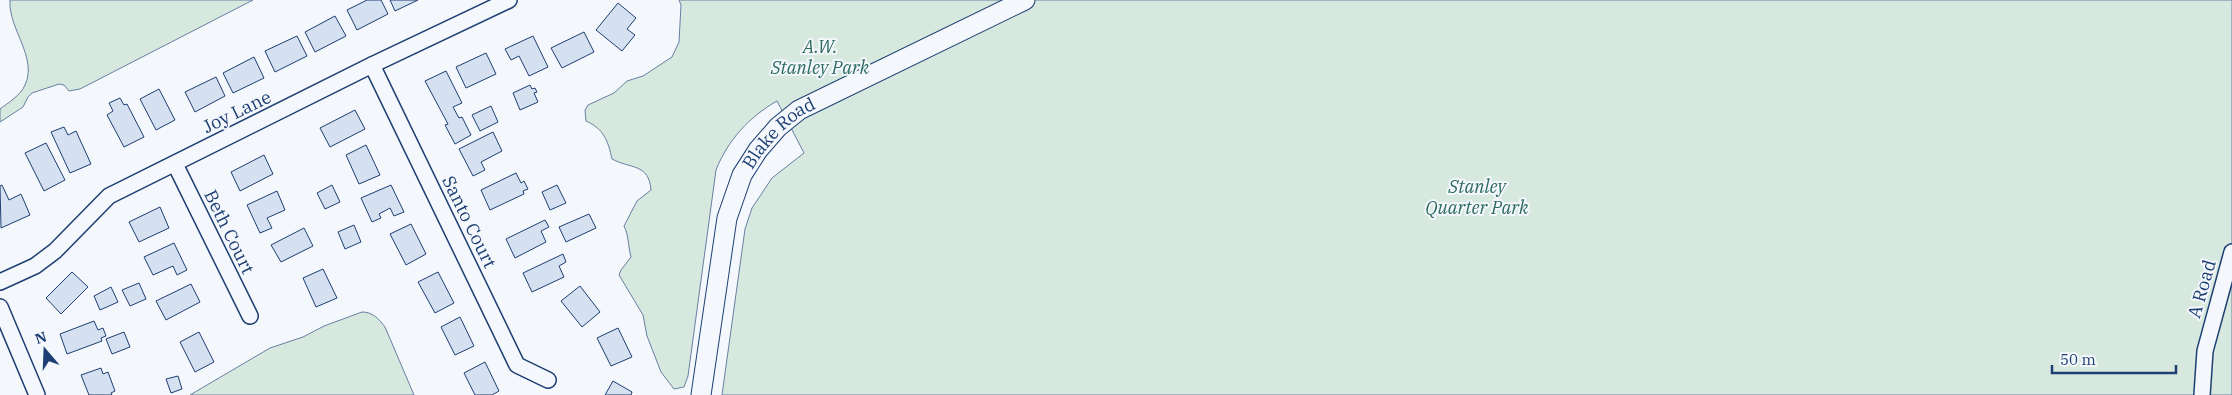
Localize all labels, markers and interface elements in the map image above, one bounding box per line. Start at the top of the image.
park label: A.W. Stanley Park [770,35,870,79]
street label: Joy Lane [199,85,275,138]
street label: Blake Road [737,92,819,173]
street label: Santo Court [437,172,502,272]
park label: Stanley Quarter Park [1425,175,1529,219]
street label: Beth Court [199,186,260,278]
street label: A Road [2182,257,2221,321]
north arrow [20,325,70,375]
text: N [33,327,49,348]
scale bar [2052,342,2176,374]
text: 50 m [2060,350,2096,369]

